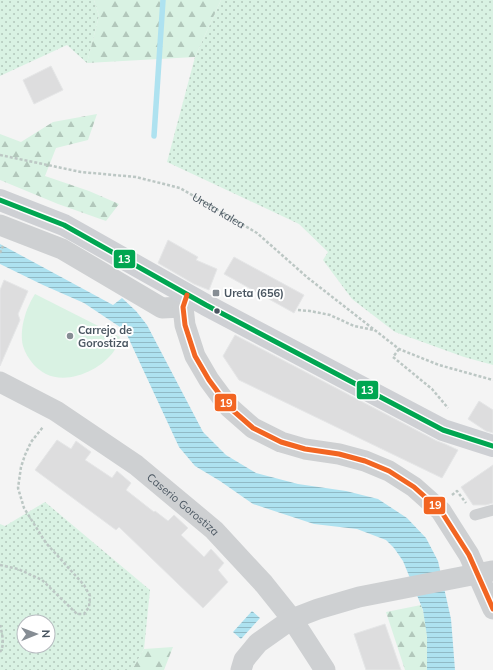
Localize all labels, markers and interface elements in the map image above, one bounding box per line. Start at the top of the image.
street label: Ureta kalea [190,190,247,231]
line badge: 13 [113,249,136,269]
text: 13 [117,252,131,266]
place label: Ureta (656) [224,286,284,300]
marker: Ureta (656) [211,288,221,298]
unlabelled marker [212,306,222,316]
place label: Carrejo de Gorostiza [78,323,132,350]
marker: Carrejo de Gorostiza [65,331,75,341]
line badge: 13 [356,380,379,400]
text: 13 [360,383,374,397]
line badge: 19 [214,393,237,412]
text: 19 [219,396,233,410]
street label: Caserio Gorostiza [144,470,222,538]
line badge: 19 [423,496,446,515]
text: 19 [428,498,442,512]
north arrow [16,614,56,654]
text: N [39,630,53,638]

